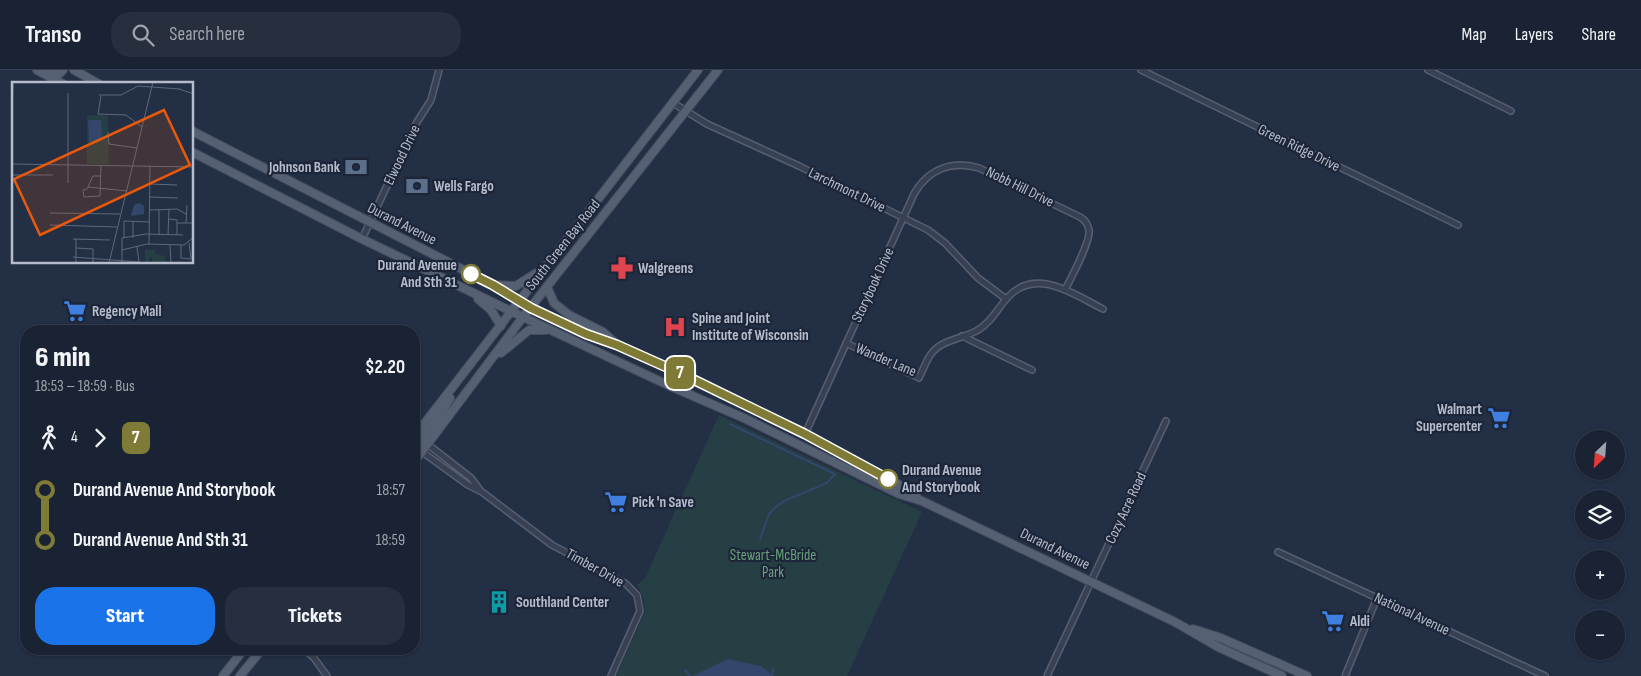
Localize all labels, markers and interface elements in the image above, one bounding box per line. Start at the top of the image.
search box [111,12,461,57]
text: Transo [25,20,81,49]
icon: search [129,21,157,49]
text: Search here [169,23,245,46]
text: Map [1462,24,1487,45]
text: Layers [1515,24,1554,45]
text: Share [1582,24,1616,45]
inset map [12,82,194,264]
street label: Green Ridge Drive [1255,120,1343,176]
street label: Elwood Drive [379,122,425,188]
bank icon: Johnson Bank [343,154,369,180]
place label: Johnson Bank [268,158,341,177]
street label: Nobb Hill Drive [983,162,1057,212]
street label: Larchmont Drive [805,163,889,217]
bank icon: Wells Fargo [404,173,430,199]
place label: Wells Fargo [434,177,494,196]
street label: South Green Bay Road [522,196,604,294]
street label: Durand Avenue [364,198,440,250]
street label: Storybook Drive [847,245,899,325]
pharmacy icon: Walgreens [609,255,635,281]
place label: Durand Avenue And Sth 31 [378,256,457,292]
place label: Walgreens [638,259,693,278]
marker: Durand Avenue And Sth 31 [461,264,481,284]
supermarket icon: Regency Mall [62,298,88,324]
place label: Regency Mall [92,302,161,321]
place label: Spine and Joint Institute of Wisconsin [692,309,809,345]
hospital icon: Spine and Joint Institute of Wisconsin [662,314,688,340]
street label: Wander Lane [853,339,919,381]
text: 6 min [35,341,90,374]
text: $2.20 [365,356,405,379]
line badge: 7 [664,357,696,389]
text: 7 [676,362,684,383]
text: 18:53 – 18:59 · Bus [35,377,135,396]
place label: Walmart Supercenter [1416,400,1482,436]
supermarket icon: Walmart Supercenter [1486,405,1512,431]
icon: walk [35,424,63,452]
icon: forward [86,424,114,452]
text: 7 [132,427,140,448]
text: 4 [71,428,78,447]
north arrow [1575,430,1625,480]
map controls [1575,430,1625,660]
place label: Durand Avenue And Storybook [901,461,981,497]
marker: Durand Avenue And Storybook [878,469,898,489]
street label: Cozy Acre Road [1101,469,1151,547]
text: Durand Avenue And Storybook [73,479,275,502]
text: 18:57 [377,481,405,500]
supermarket icon: Pick 'n Save [603,489,629,515]
button: layers [1575,490,1625,540]
place label: Pick 'n Save [632,493,694,512]
street label: Durand Avenue [1017,524,1093,574]
text: Durand Avenue And Sth 31 [73,529,248,552]
text: 18:59 [376,531,405,550]
street label: Timber Drive [563,544,627,592]
park label: Stewart-McBride Park [730,546,816,582]
button: + [1575,550,1625,600]
button: Start [35,587,215,645]
button: Tickets [225,587,405,645]
street label: National Avenue [1371,588,1453,640]
building icon: Southland Center [486,589,512,615]
place label: Southland Center [516,593,609,612]
supermarket icon: Aldi [1320,608,1346,634]
button: − [1575,610,1625,660]
place label: Aldi [1349,612,1370,631]

